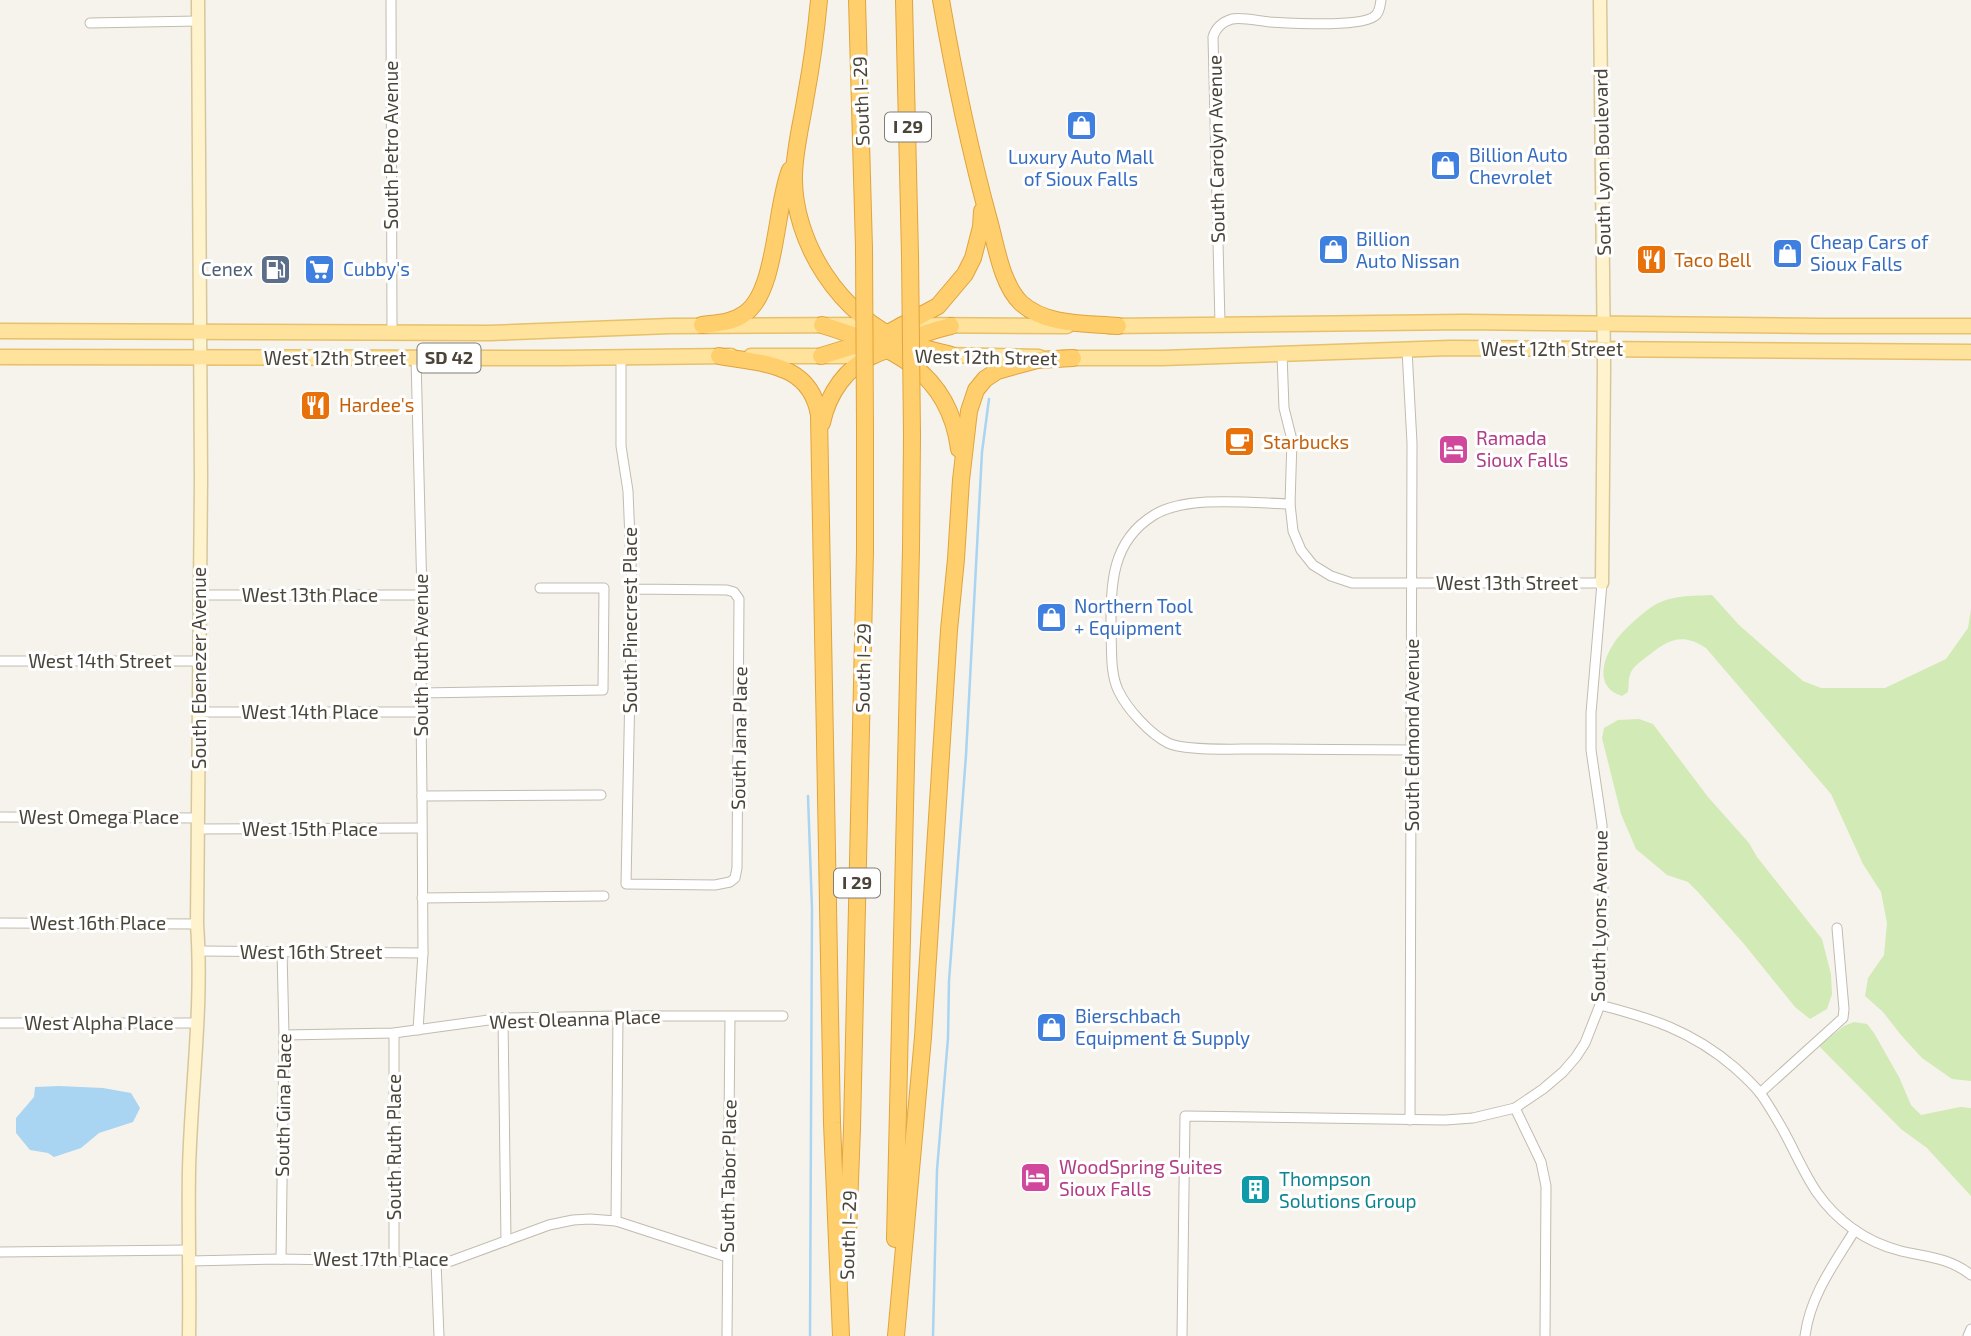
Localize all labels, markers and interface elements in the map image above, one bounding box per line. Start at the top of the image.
street label: South Carolyn Avenue [1202,55,1229,243]
street label: South I-29 [847,56,874,146]
street label: South Petro Avenue [379,61,402,229]
street label: South Lyon Boulevard [1588,68,1615,256]
shop icon: Luxury Auto Mall of Sioux Falls [1064,109,1098,143]
road number: I 29 [885,112,931,142]
place label: Billion Auto Chevrolet [1469,143,1568,188]
place label: Luxury Auto Mall of Sioux Falls [1008,145,1154,190]
shop icon: Billion Auto Chevrolet [1429,149,1463,183]
place label: Billion Auto Nissan [1356,227,1460,272]
place label: Cheap Cars of Sioux Falls [1810,230,1929,275]
shop icon: Billion Auto Nissan [1316,233,1350,267]
shop icon: Cheap Cars of Sioux Falls [1770,236,1804,270]
restaurant icon: Taco Bell [1634,243,1668,277]
place label: Taco Bell [1674,248,1751,271]
fuel station icon: Cenex [259,252,293,286]
supermarket icon: Cubby's [303,252,337,286]
place label: Cenex [201,257,253,280]
place label: Cubby's [343,257,410,280]
street label: West 12th Street [1481,337,1623,360]
road number: SD 42 [418,344,480,372]
street label: West 12th Street [915,344,1057,369]
street label: West 12th Street [264,346,406,369]
restaurant icon: Hardee's [299,388,333,422]
place label: Hardee's [339,393,414,416]
cafe icon: Starbucks [1223,425,1257,459]
place label: Ramada Sioux Falls [1476,426,1568,471]
place label: Starbucks [1263,430,1349,453]
hotel icon: Ramada Sioux Falls [1436,432,1470,466]
street label: South Pinecrest Place [618,527,641,713]
street label: South Ebenezer Avenue [187,567,210,769]
street label: West 13th Street [1436,571,1578,594]
street label: South Ruth Avenue [409,573,432,737]
street label: West 13th Place [242,583,378,606]
place label: Northern Tool + Equipment [1074,594,1193,639]
shop icon: Northern Tool + Equipment [1034,600,1068,634]
street label: South I-29 [850,623,875,713]
street label: South Edmond Avenue [1400,638,1423,832]
street label: West 14th Street [28,649,172,672]
street label: South Jana Place [726,666,751,810]
street label: West 14th Place [241,700,379,723]
street label: West Omega Place [19,805,179,828]
street label: West 15th Place [242,817,378,840]
street label: South Lyons Avenue [1585,830,1612,1002]
road number: I 29 [834,868,880,898]
street label: West 16th Place [30,911,166,934]
street label: West 16th Street [240,940,382,963]
street label: West Oleanna Place [489,1004,661,1033]
place label: Bierschbach Equipment & Supply [1075,1004,1250,1049]
shop icon: Bierschbach Equipment & Supply [1035,1010,1069,1044]
street label: West Alpha Place [24,1011,174,1034]
street label: South Gina Place [270,1033,295,1177]
street label: South Ruth Place [382,1074,405,1220]
street label: South Tabor Place [715,1099,740,1253]
place label: WoodSpring Suites Sioux Falls [1059,1155,1222,1200]
hotel icon: WoodSpring Suites Sioux Falls [1019,1161,1053,1195]
place label: Thompson Solutions Group [1279,1167,1417,1212]
building icon: Thompson Solutions Group [1239,1173,1273,1207]
street label: South I-29 [834,1190,861,1280]
street label: West 17th Place [313,1247,449,1270]

